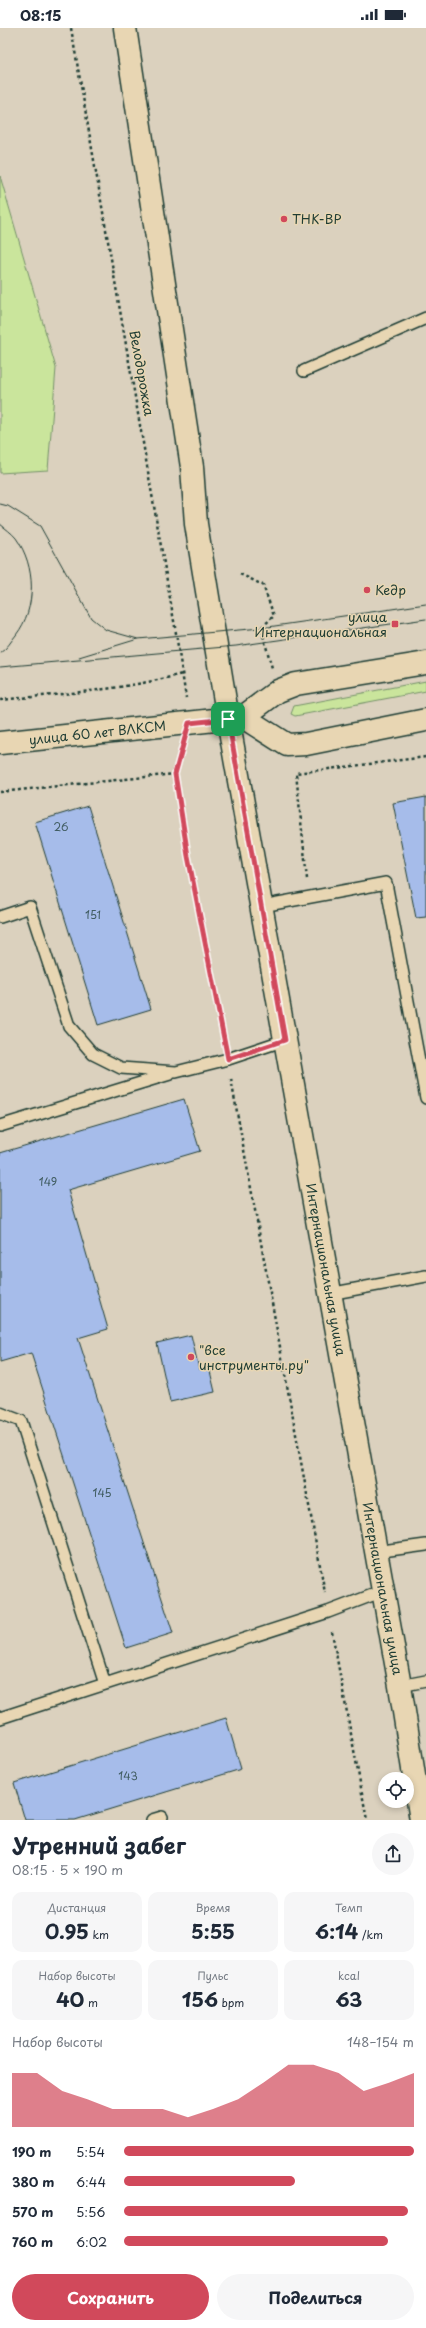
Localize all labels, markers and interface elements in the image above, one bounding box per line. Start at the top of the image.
text: 08:15 [20,3,62,26]
place label: ТНК-ВР [292,209,341,228]
marker: ТНК-ВР [279,214,289,224]
street label: Велодорожка [126,329,160,418]
place label: Кедр [375,580,406,599]
marker: Кедр [362,585,372,595]
place label: улица Интернациональная [255,607,388,641]
marker: улица Интернациональная [390,619,400,629]
pin [211,702,245,736]
icon: arrive [217,708,239,730]
street label: улица 60 лет ВЛКСМ [28,715,167,749]
house number: 26 [53,818,69,835]
house number: 151 [85,906,101,923]
house number: 149 [39,1173,57,1190]
street label: Интернациональная улица [302,1182,351,1358]
place label: "все инструменты.ру" [199,1340,309,1374]
marker: "все инструменты.ру" [186,1352,196,1362]
house number: 145 [92,1484,112,1501]
street label: Интернациональная улица [358,1501,408,1677]
house number: 143 [118,1767,138,1784]
map controls [378,1772,414,1808]
button: locate [378,1772,414,1808]
text: Утренний забег [12,1828,186,1861]
button: share [372,1833,414,1875]
text: 08:15 · 5 × 190 m [12,1860,123,1879]
text: Дистанция [48,1899,106,1916]
text: Время [195,1899,231,1916]
text: Темп [335,1899,363,1916]
text: 0.95 [45,1916,89,1946]
text: 5:55 [191,1916,235,1946]
text: 6:14 [315,1916,358,1946]
text: km [89,1926,109,1943]
text: /km [358,1926,383,1943]
text: Набор высоты [39,1967,116,1984]
text: Пульс [197,1967,229,1984]
text: kcal [338,1967,360,1984]
text: 40 [56,1984,84,2014]
text: 156 [182,1984,218,2014]
text: 63 [336,1984,362,2014]
text: m [84,1994,98,2011]
text: bpm [218,1994,244,2011]
text: Набор высоты [12,2032,103,2051]
text: 148–154 m [347,2032,414,2051]
text: 190 m [12,2142,51,2161]
text: 5:54 [76,2142,105,2161]
text: 380 m [12,2172,54,2191]
text: 6:44 [76,2172,106,2191]
text: 570 m [12,2202,53,2221]
text: 5:56 [76,2202,105,2221]
text: 760 m [12,2232,53,2251]
text: 6:02 [76,2232,107,2251]
button: Сохранить [12,2274,209,2320]
button: Поделиться [217,2274,414,2320]

